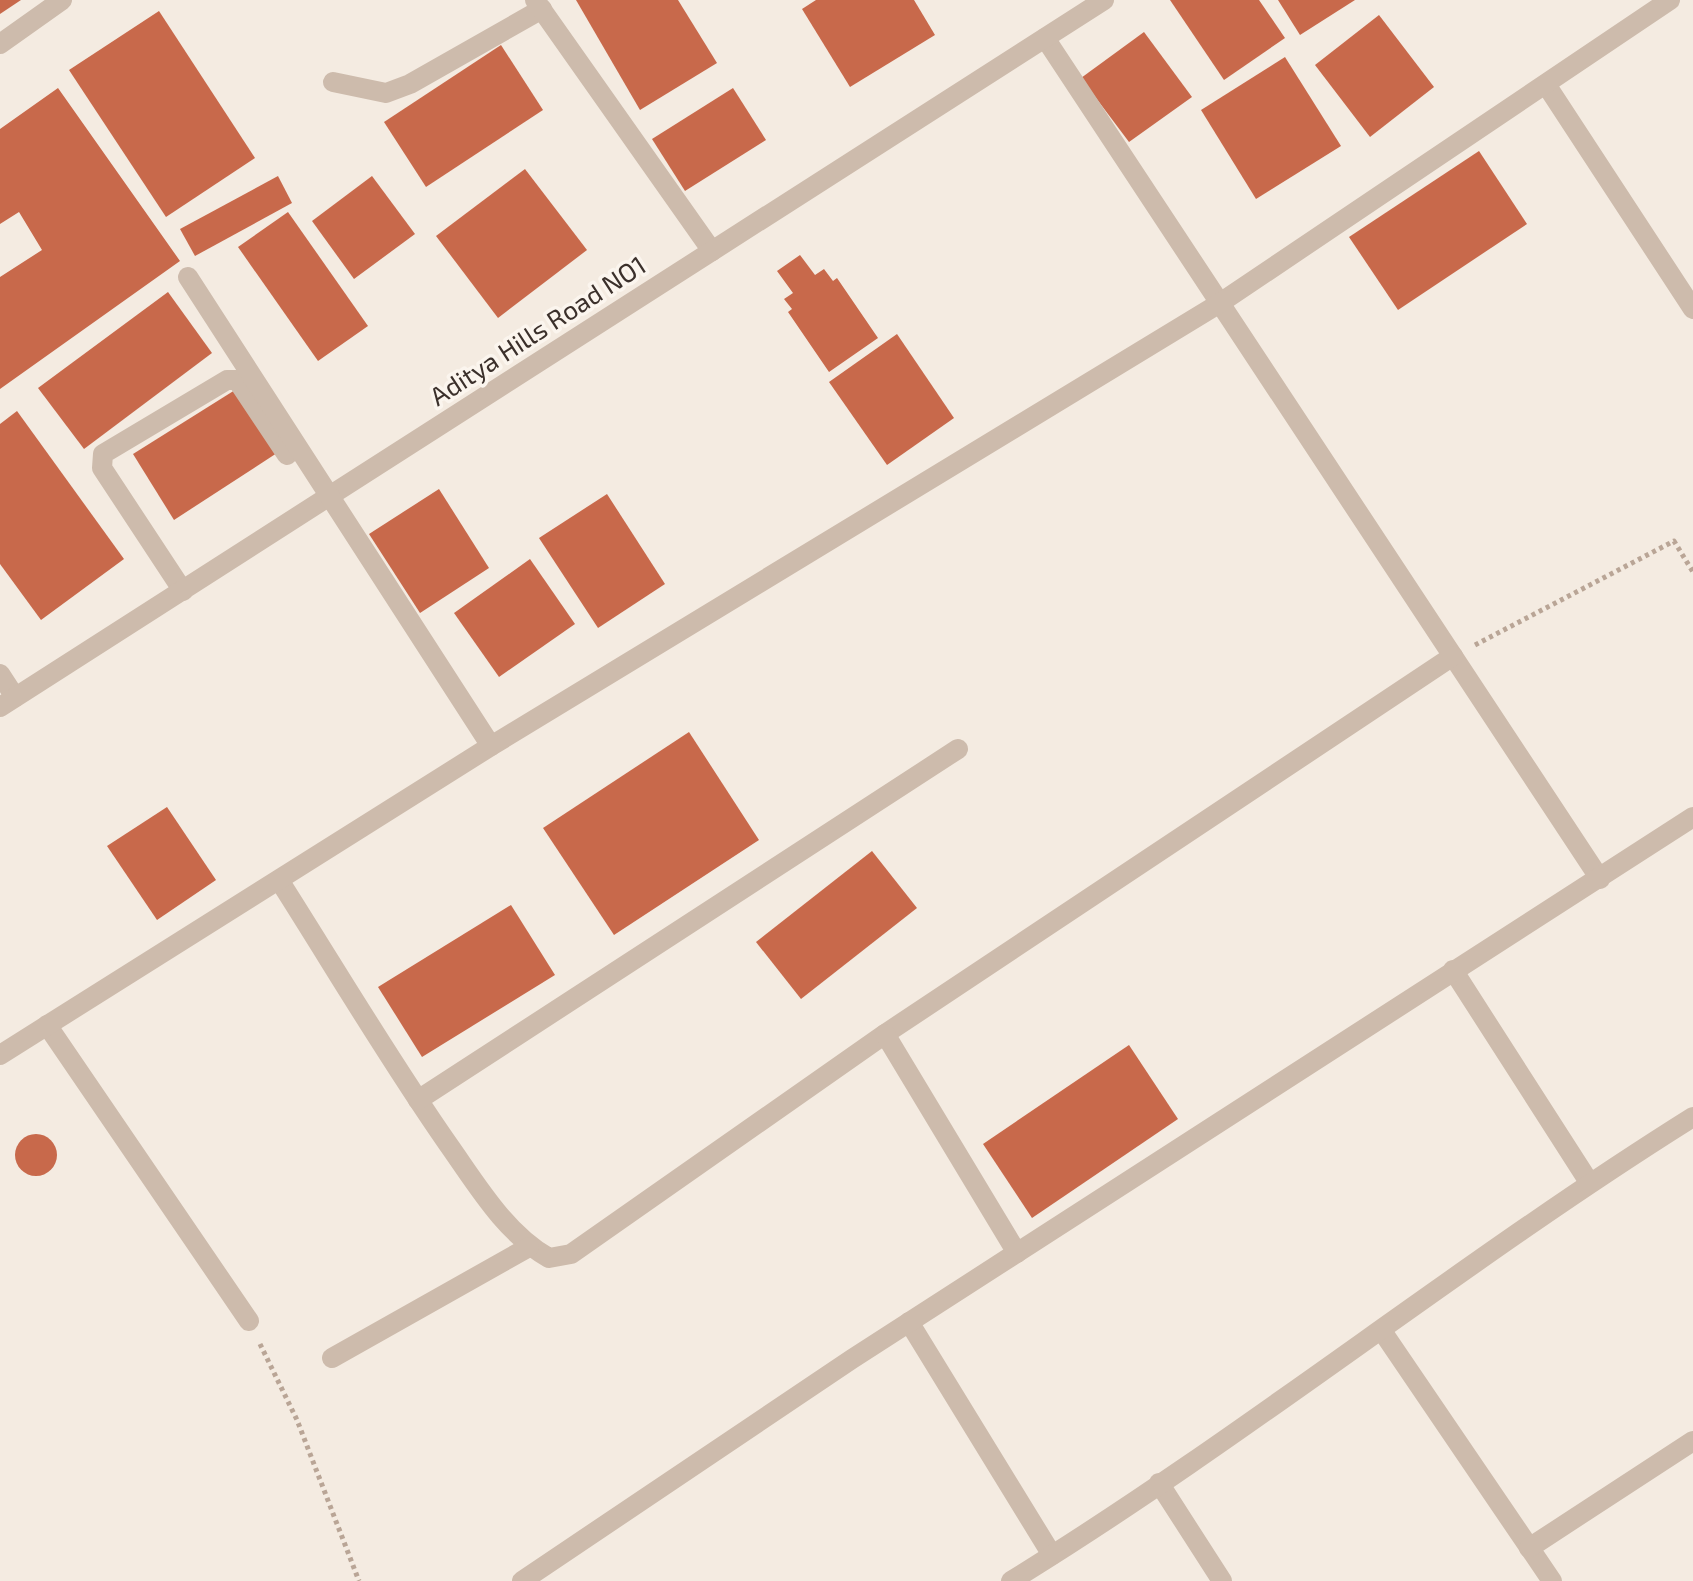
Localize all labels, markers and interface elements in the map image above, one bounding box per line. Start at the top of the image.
street label: Aditya Hills Road NO1 [423,248,651,411]

